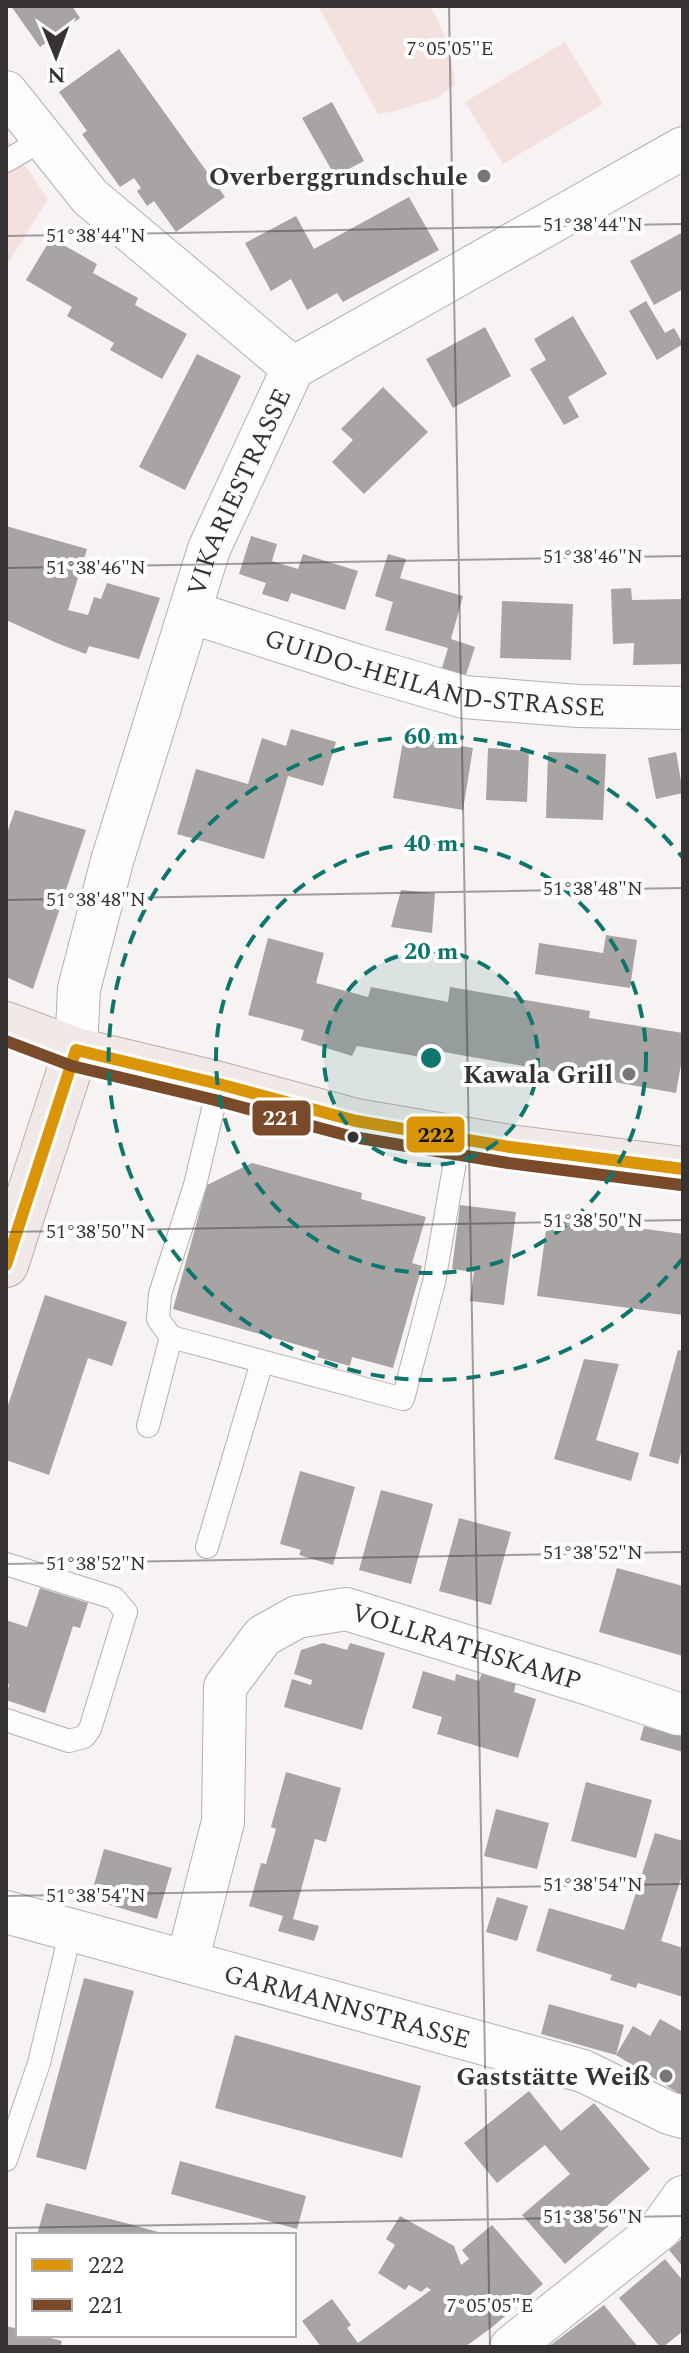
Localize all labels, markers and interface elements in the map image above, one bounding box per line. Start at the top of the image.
north arrow [16,16,96,96]
text: 7°05'05"E [406,34,494,64]
text: N [47,58,66,91]
place label: Overberggrundschule [209,157,468,197]
marker: Overberggrundschule [475,167,493,185]
text: 51°38'44"N [543,210,643,240]
text: 51°38'44"N [46,221,146,251]
street label: VIKARIESTRASSE [177,381,302,601]
text: 51°38'46"N [543,542,643,572]
text: 51°38'46"N [46,553,146,583]
street label: GUIDO-HEILAND-STRASSE [259,618,605,728]
text: 60 m [404,719,459,755]
text: 40 m [404,826,459,862]
text: 51°38'48"N [543,874,643,904]
text: 51°38'48"N [46,885,146,915]
text: 20 m [404,934,459,970]
centre of rings [417,1044,445,1072]
place label: Kawala Grill [463,1055,613,1095]
marker: Kawala Grill [620,1065,638,1083]
line badge: 221 [251,1099,312,1137]
text: 221 [262,1102,300,1135]
line badge: 222 [405,1115,466,1154]
text: 222 [417,1119,455,1152]
unlabelled marker [345,1129,361,1145]
text: 51°38'50"N [543,1206,643,1236]
text: 51°38'50"N [46,1217,146,1247]
text: 51°38'52"N [543,1538,643,1568]
text: 51°38'52"N [46,1549,146,1579]
street label: VOLLRATHSKAMP [346,1593,586,1702]
text: 51°38'54"N [543,1870,643,1900]
text: 51°38'54"N [46,1881,146,1911]
street label: GARMANNSTRASSE [219,1954,475,2060]
place label: Gaststätte Weiß [456,2057,650,2097]
marker: Gaststätte Weiß [657,2067,675,2085]
text: 51°38'56"N [543,2202,643,2232]
legend [16,2233,296,2337]
text: 222 [88,2248,124,2284]
text: 221 [88,2288,124,2324]
text: 7°05'05"E [446,2291,534,2321]

